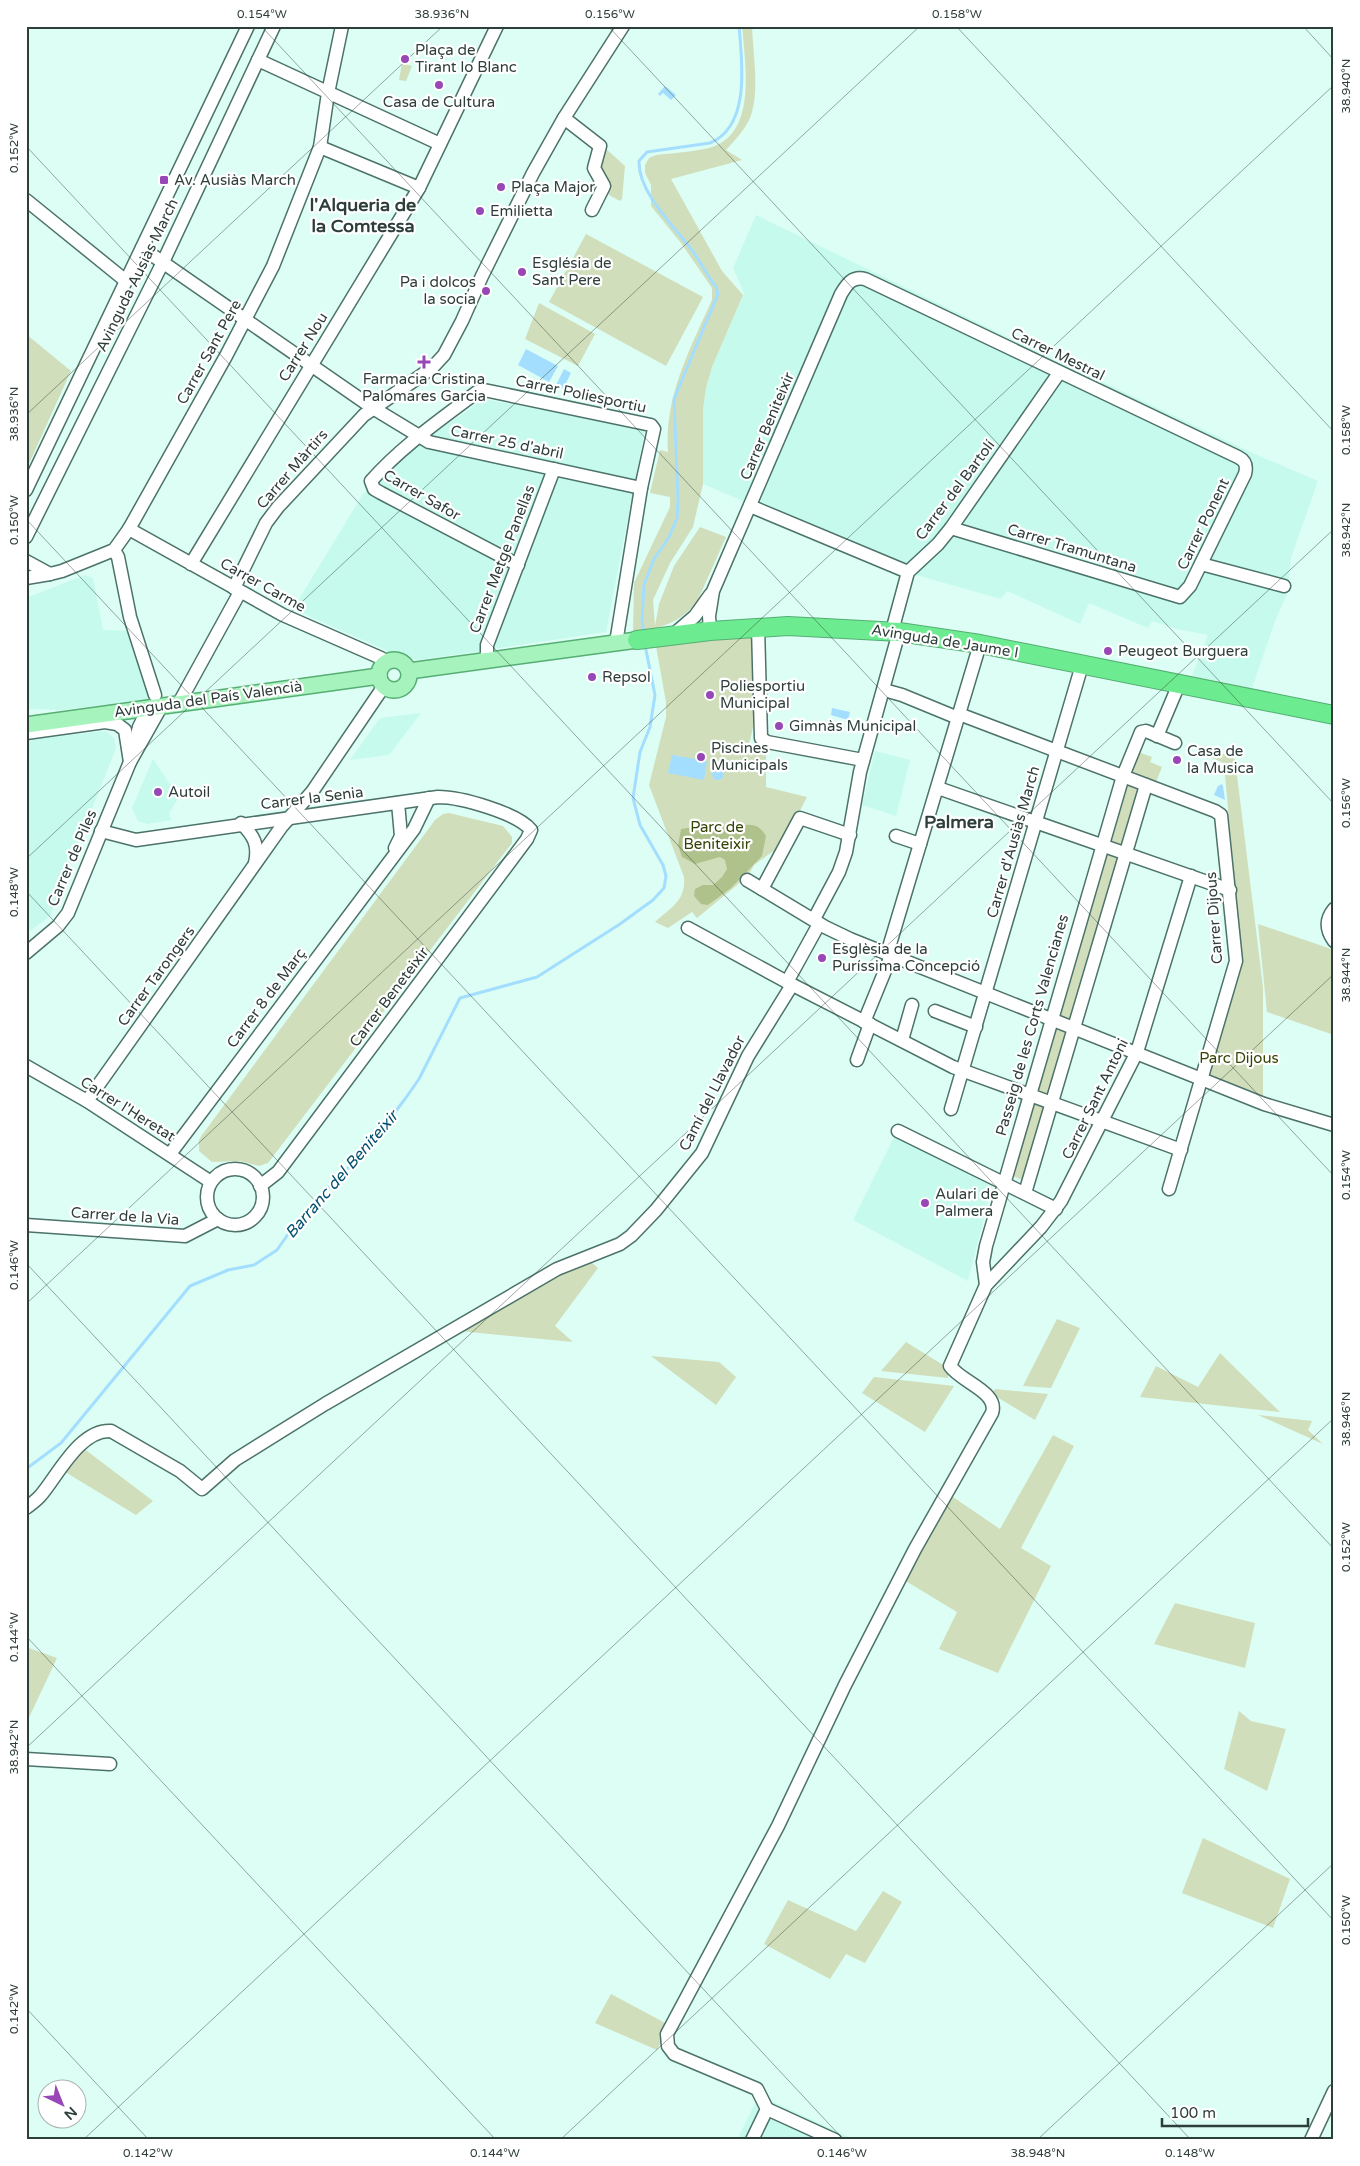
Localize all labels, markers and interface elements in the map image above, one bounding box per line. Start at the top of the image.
text: 0.154°W [237,7,287,21]
text: 38.936°N [415,7,469,21]
text: 0.156°W [585,7,635,21]
text: 0.158°W [932,7,982,21]
place label: Plaça de Tirant lo Blanc [415,41,517,76]
marker: Plaça de Tirant lo Blanc [399,53,411,65]
text: 38.940°N [1339,59,1353,113]
marker: Casa de Cultura [433,79,445,91]
place label: Casa de Cultura [383,93,495,111]
text: 0.152°W [7,123,21,173]
place label: Av. Ausiàs March [174,171,296,189]
marker: Av. Ausiàs March [158,174,170,186]
place label: Plaça Major [511,178,595,196]
marker: Plaça Major [495,181,507,193]
district label: l'Alqueria de la Comtessa [310,194,416,237]
street label: Avinguda Ausiàs March [92,196,182,354]
place label: Emilietta [490,202,553,220]
marker: Emilietta [474,205,486,217]
place label: Església de Sant Pere [532,254,612,289]
marker: Església de Sant Pere [516,266,528,278]
place label: Pa i dolcos la socia [400,273,476,308]
marker: Pa i dolcos la socia [480,285,492,297]
street label: Carrer Sant Pere [173,297,245,407]
street label: Carrer Nou [275,309,331,385]
street label: Carrer Mestral [1008,324,1108,384]
marker: Farmacia Cristina Palomares Garcia [418,356,430,368]
street label: Carrer Beniteixir [736,369,798,483]
place label: Farmacia Cristina Palomares Garcia [362,370,486,405]
street label: Carrer Poliesportiu [514,371,648,417]
text: 38.936°N [7,387,21,441]
text: 0.158°W [1339,405,1353,455]
street label: Carrer 25 d'abril [449,421,565,463]
street label: Carrer Màrtirs [253,426,331,512]
street label: Carrer del Bartolí [912,436,999,544]
street label: Carrer Safor [380,466,464,524]
street label: Carrer Ponent [1173,475,1233,573]
street label: Carrer Metge Panellas [465,482,539,636]
text: 0.150°W [7,495,21,545]
text: 38.942°N [1339,503,1353,557]
street label: Carrer Tramuntana [1005,520,1139,576]
street label: Carrer Carme [217,554,309,616]
street label: Avinguda de Jaume I [870,620,1020,662]
place label: Peugeot Burguera [1118,642,1248,660]
marker: Peugeot Burguera [1102,645,1114,657]
place label: Repsol [602,668,651,686]
marker: Repsol [586,671,598,683]
street label: Avinguda del País Valencià [113,677,303,721]
place label: Poliesportiu Municipal [720,677,805,712]
marker: Poliesportiu Municipal [704,689,716,701]
place label: Gimnàs Municipal [789,717,916,735]
marker: Gimnàs Municipal [773,720,785,732]
place label: Piscines Municipals [711,739,788,774]
place label: Casa de la Musica [1187,742,1254,777]
marker: Piscines Municipals [695,751,707,763]
marker: Casa de la Musica [1171,754,1183,766]
street label: Carrer d'Ausiàs March [983,764,1043,920]
text: 0.156°W [1339,778,1353,828]
place label: Autoil [168,783,210,801]
street label: Carrer la Senia [260,783,364,813]
marker: Autoil [152,786,164,798]
street label: Carrer de Piles [44,807,100,909]
district label: Palmera [924,811,994,833]
park label: Parc de Beniteixir [683,818,751,853]
text: 0.148°W [7,867,21,917]
street label: Carrer Dijous [1202,871,1226,965]
street label: Passeig de les Corts Valencianes [992,912,1072,1138]
street label: Carrer Tarongers [114,922,198,1030]
place label: Esglèsia de la Puríssima Concepció [832,940,980,975]
street label: Carrer Beneteixir [346,943,432,1050]
street label: Carrer 8 de Març [223,945,309,1051]
text: 38.944°N [1339,948,1353,1002]
marker: Esglèsia de la Puríssima Concepció [816,952,828,964]
street label: Camí del Llavador [675,1032,749,1154]
street label: Carrer Sant Antoni [1058,1036,1132,1162]
park label: Parc Dijous [1199,1049,1279,1067]
street label: Carrer l'Heretat [77,1073,179,1146]
water label: Barranc del Beniteixir [281,1105,404,1243]
text: 0.154°W [1339,1150,1353,1200]
place label: Aulari de Palmera [935,1185,999,1220]
marker: Aulari de Palmera [919,1197,931,1209]
street label: Carrer de la Via [70,1203,180,1229]
text: 0.146°W [7,1240,21,1290]
text: 38.946°N [1339,1392,1353,1446]
text: 0.152°W [1339,1522,1353,1572]
text: 0.144°W [7,1612,21,1662]
text: 38.942°N [7,1720,21,1774]
text: 0.150°W [1339,1895,1353,1945]
text: 0.142°W [7,1984,21,2034]
north arrow [38,2078,88,2128]
scale bar [1162,2096,1309,2128]
text: N [61,2103,80,2123]
text: 100 m [1170,2104,1216,2122]
text: 0.142°W [123,2146,173,2160]
text: 0.144°W [470,2146,520,2160]
text: 0.146°W [817,2146,867,2160]
text: 38.948°N [1011,2146,1065,2160]
text: 0.148°W [1165,2146,1215,2160]

